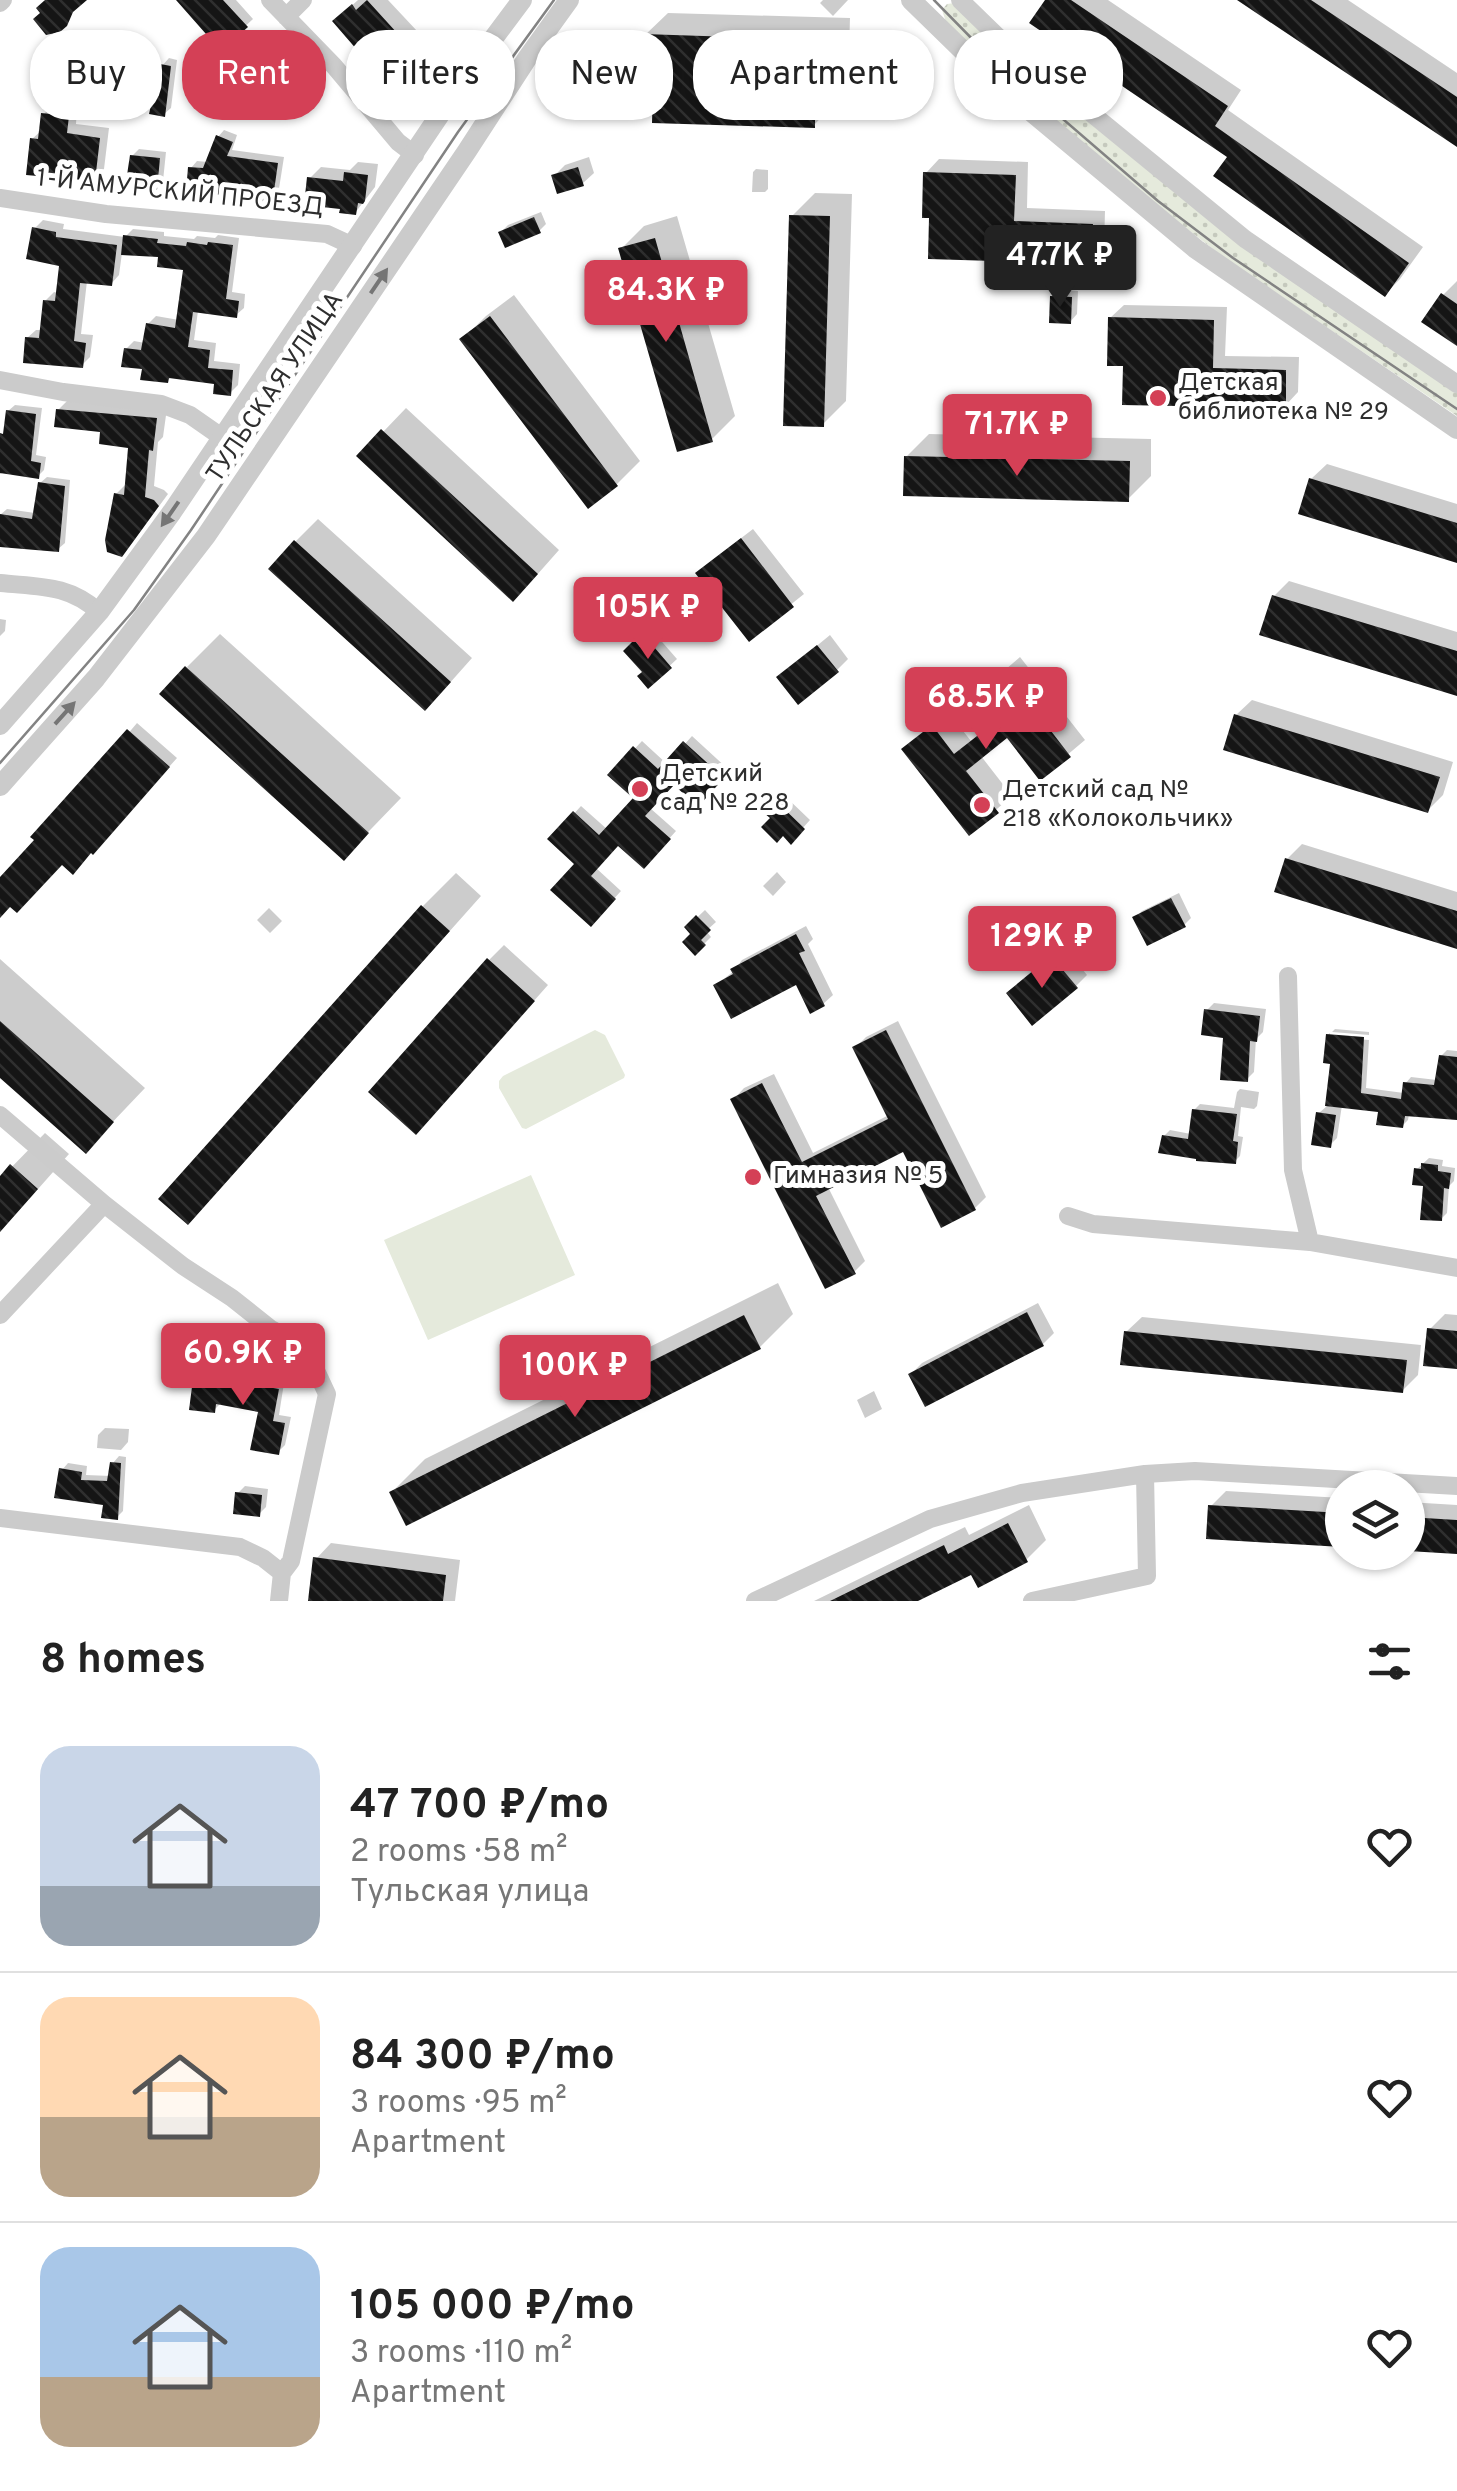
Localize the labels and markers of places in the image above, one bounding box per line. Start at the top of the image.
pin: 47.7K ₽ [968,225,1152,310]
pin: 84.3K ₽ [574,260,758,345]
place label: Детская библиотека № 29 [1178,368,1389,429]
marker: Детская библиотека № 29 [1147,387,1169,409]
pin: 71.7K ₽ [925,394,1109,479]
pin: 105K ₽ [567,577,729,662]
pin: 68.5K ₽ [894,667,1078,752]
place label: Детский сад № 228 [660,759,789,820]
place label: Детский сад № 218 «Колокольчик» [1002,775,1233,836]
marker: Детский сад № 228 [629,778,651,800]
marker: Детский сад № 218 «Колокольчик» [971,794,993,816]
pin: 129K ₽ [961,906,1123,991]
place label: Гимназия № 5 [773,1161,943,1193]
marker: Гимназия № 5 [742,1166,764,1188]
pin: 60.9K ₽ [151,1323,335,1408]
pin: 100K ₽ [494,1335,656,1420]

